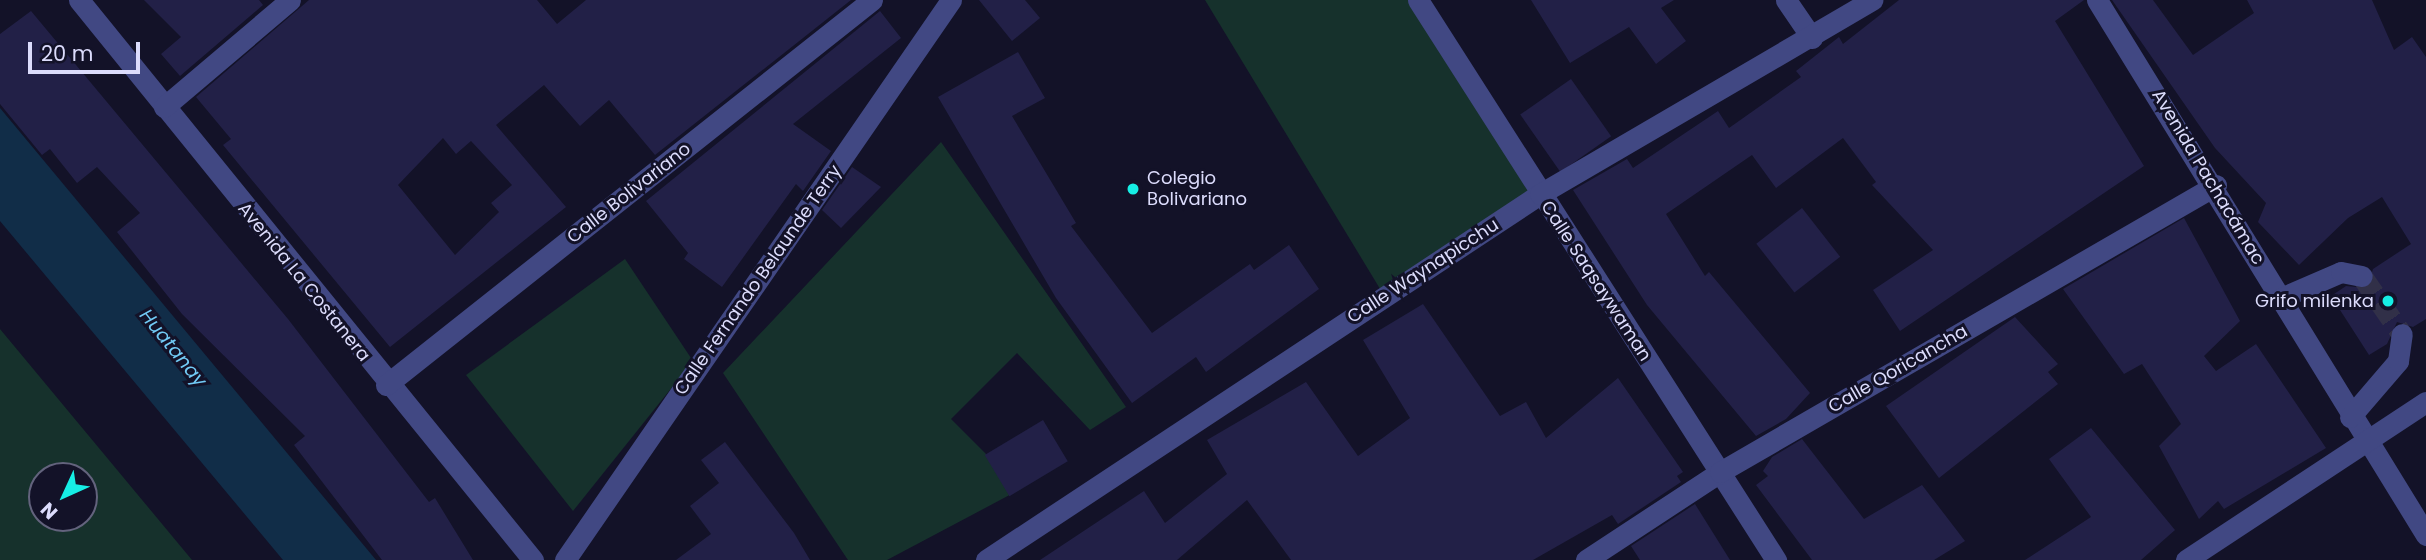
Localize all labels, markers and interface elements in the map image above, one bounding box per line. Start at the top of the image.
scale bar [32,28,144,72]
text: 20 m [41,39,94,68]
street label: Avenida Pachacámac [2147,86,2269,268]
street label: Calle Bolivariano [563,138,695,248]
street label: Calle Fernando Belaunde Terry [670,161,846,399]
place label: Colegio Bolivariano [1147,168,1247,210]
marker: Colegio Bolivariano [1125,181,1141,197]
street label: Calle Saqsaywaman [1536,197,1656,365]
street label: Avenida La Costanera [233,198,375,366]
street label: Calle Waynapicchu [1343,214,1503,328]
place label: Grifo milenka [2255,290,2374,312]
marker: Grifo milenka [2380,293,2396,309]
water label: Huatanay [135,304,211,392]
street label: Calle Qoricancha [1825,320,1971,418]
north arrow [28,462,98,532]
text: N [35,496,64,525]

